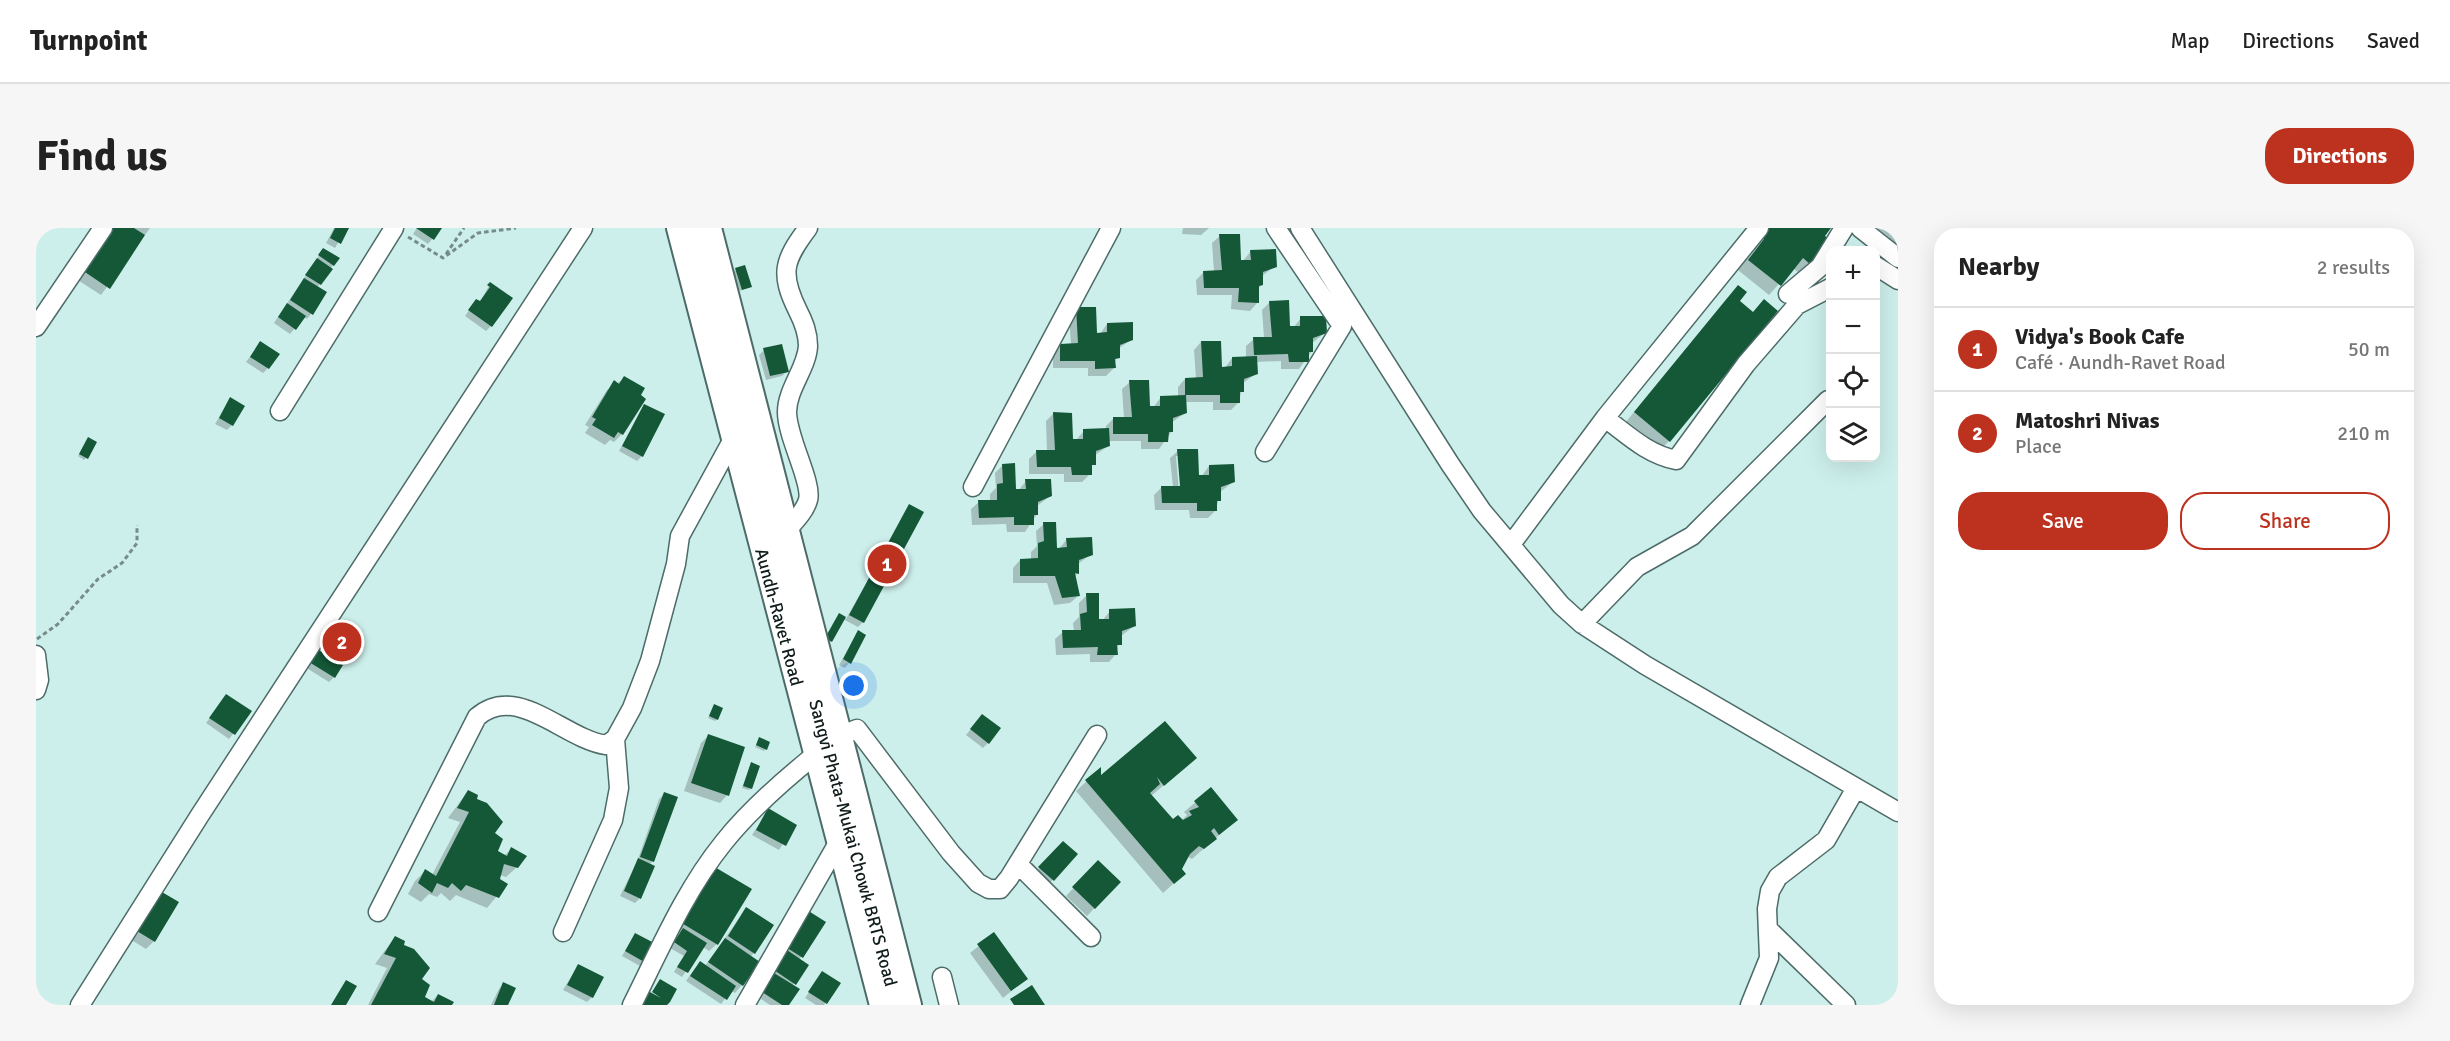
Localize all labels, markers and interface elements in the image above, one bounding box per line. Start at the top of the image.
text: Turnpoint [30,24,147,58]
text: Map [2171,28,2209,54]
text: Directions [2242,28,2334,54]
text: Saved [2367,28,2420,54]
button: Directions [2265,128,2414,184]
text: Find us [36,131,167,182]
map controls [1826,246,1880,462]
button: + [1826,246,1880,300]
text: Nearby [1958,251,2039,283]
text: 2 results [2317,255,2390,280]
button: − [1826,300,1880,354]
text: Vidya's Book Cafe [2015,323,2185,350]
text: 1 [1972,337,1983,362]
text: 50 m [2348,337,2390,362]
text: Café · Aundh-Ravet Road [2015,350,2226,375]
button: locate [1826,354,1880,408]
text: Matoshri Nivas [2015,407,2159,434]
button: layers [1826,408,1880,462]
text: 2 [1972,421,1983,446]
text: 210 m [2337,421,2390,446]
text: Place [2015,434,2062,459]
button: Save [1958,492,2168,550]
button: Share [2180,492,2390,550]
pin: 1 [868,542,906,586]
street label: Aundh-Ravet Road [750,546,808,688]
pin: 2 [322,620,362,664]
your location [839,671,868,700]
street label: Sangvi Phata-Mukai Chowk BRTS Road [804,697,902,989]

